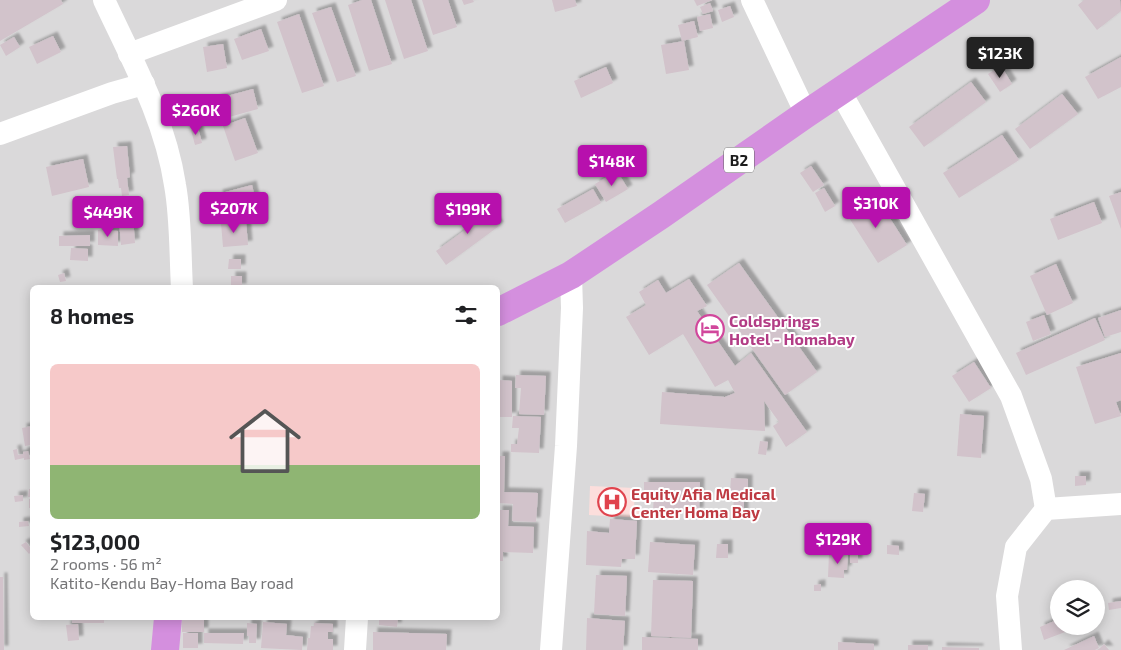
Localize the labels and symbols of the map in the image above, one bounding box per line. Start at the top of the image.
pin: $123K [965,36,1035,79]
pin: $260K [161,94,231,136]
pin: $148K [577,144,647,187]
road number: B2 [724,148,754,172]
pin: $310K [841,186,911,229]
pin: $207K [199,192,269,234]
pin: $199K [433,192,503,235]
pin: $449K [73,196,143,238]
place label: Coldsprings Hotel - Homabay [729,311,855,349]
hotel icon: Coldsprings Hotel - Homabay [695,314,725,344]
place label: Equity Afia Medical Center Homa Bay [631,484,776,522]
hospital icon: Equity Afia Medical Center Homa Bay [597,487,627,517]
pin: $129K [803,522,873,565]

